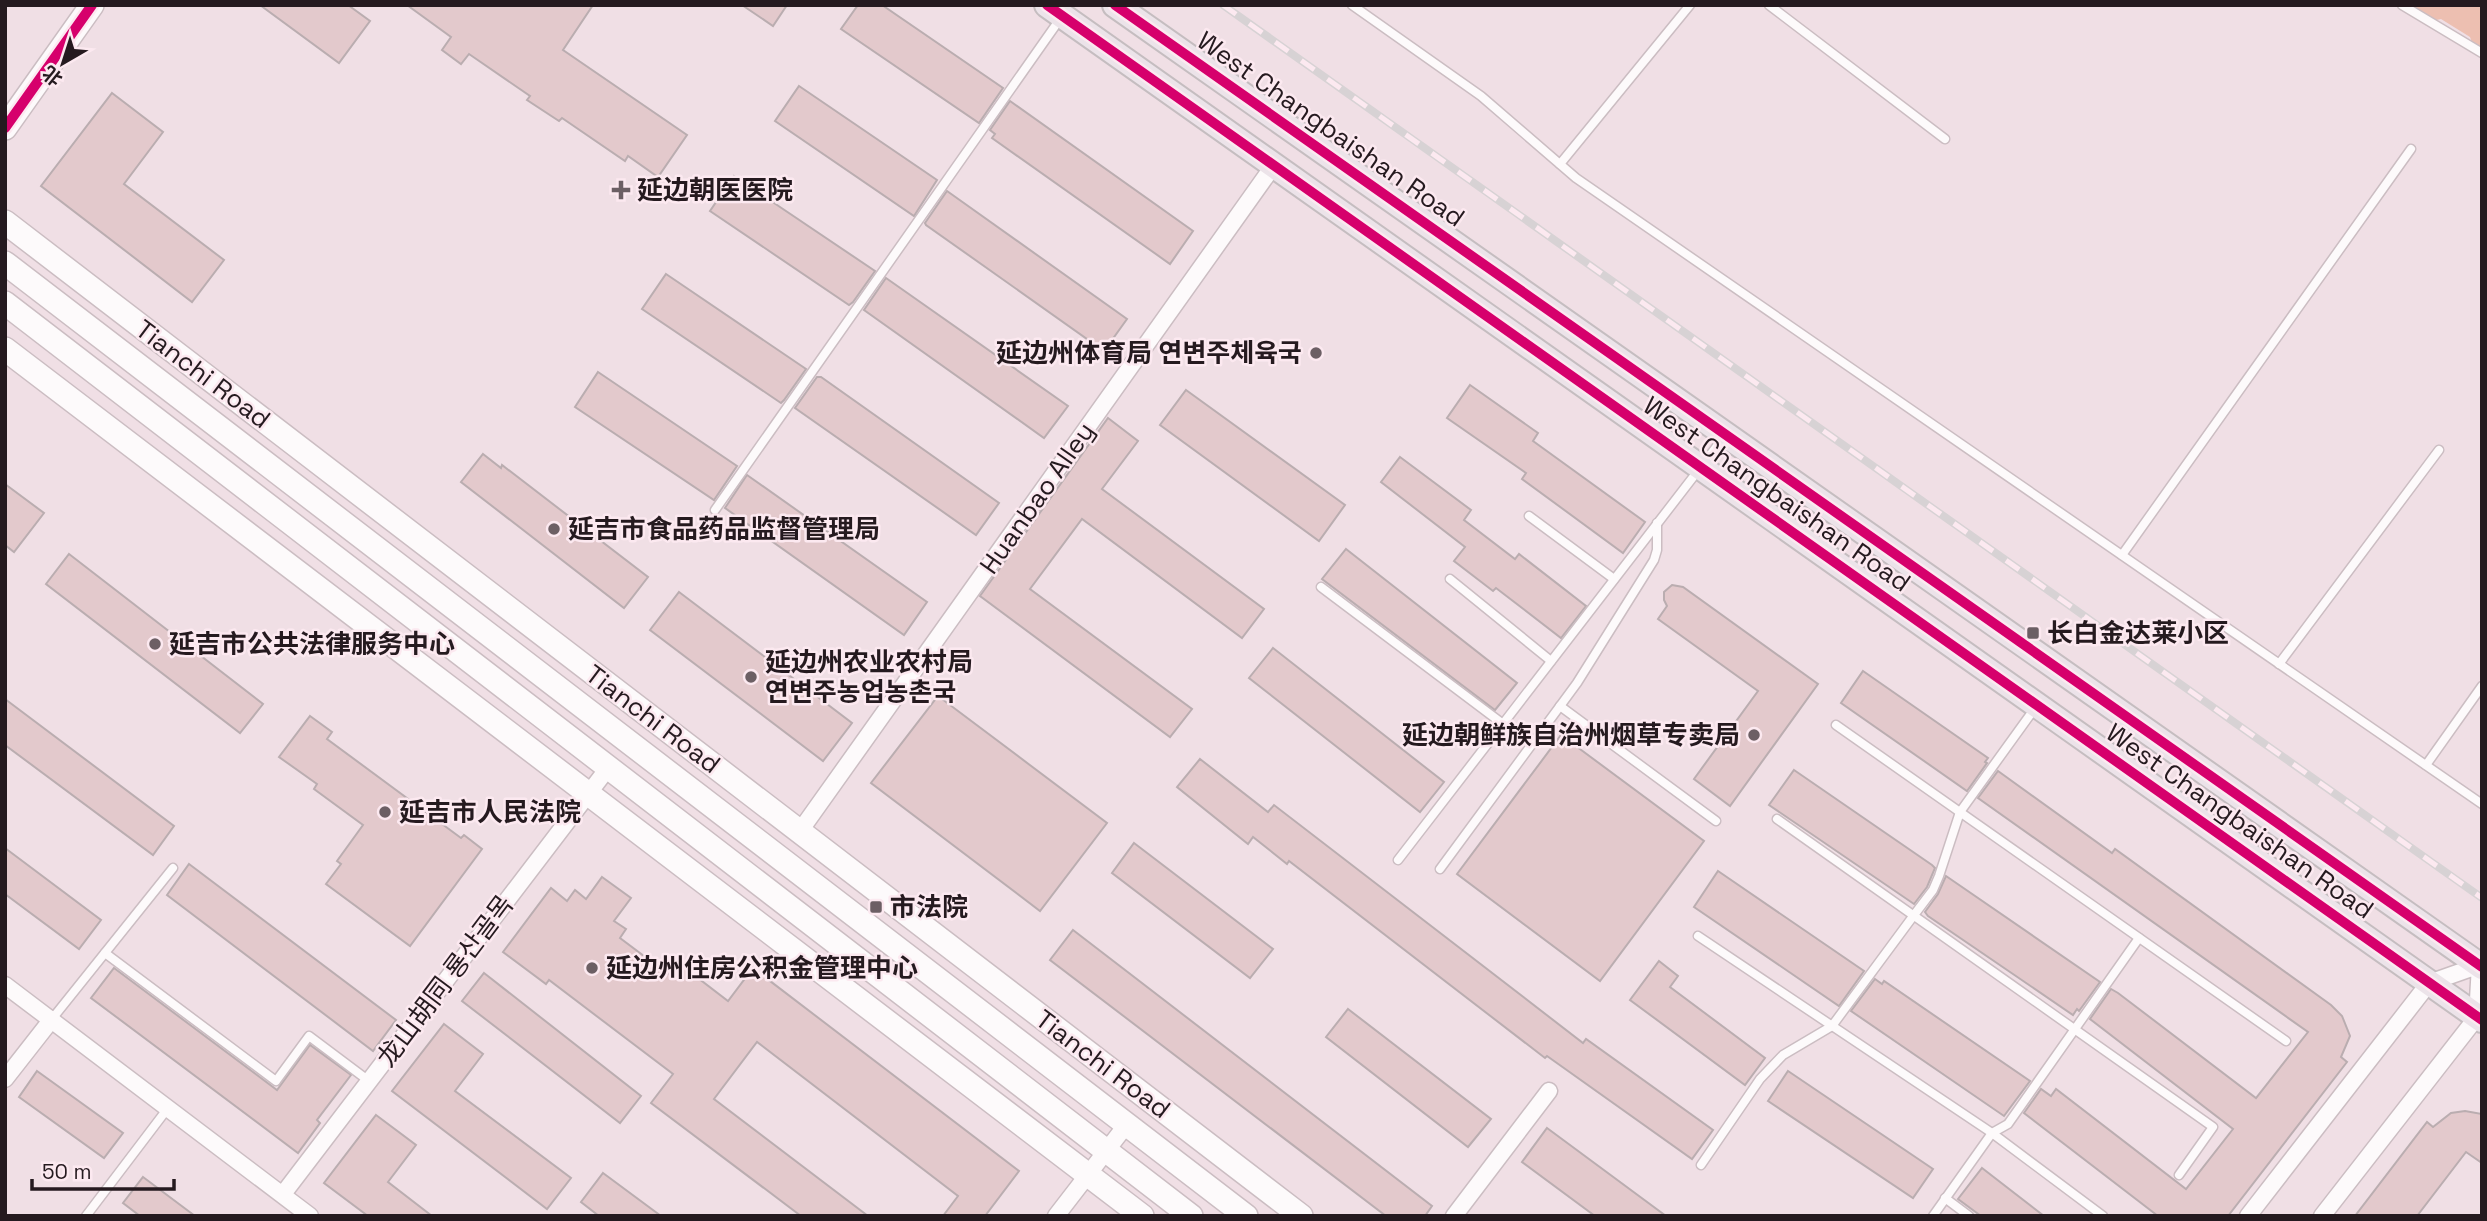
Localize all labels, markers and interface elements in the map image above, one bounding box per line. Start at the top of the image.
street label: West Changbaishan Road [1191,24,1471,234]
north arrow [28,28,98,98]
text: 北 [37,60,68,92]
place label: 延边朝医医院 [637,173,793,207]
marker: 延边朝医医院 [611,180,631,200]
street label: Tianchi Road [129,312,277,436]
place label: 延边州体育局 연변주체육국 [996,336,1302,370]
marker: 延边州体育局 연변주체육국 [1308,345,1324,361]
street label: West Changbaishan Road [1637,389,1917,599]
street label: Huanbao Alley [972,415,1102,581]
place label: 延吉市食品药品监督管理局 [568,512,880,546]
marker: 延吉市食品药品监督管理局 [546,521,562,537]
place label: 长白金达莱小区 [2047,616,2229,650]
marker: 长白金达莱小区 [2025,625,2041,641]
place label: 延吉市公共法律服务中心 [169,627,455,661]
marker: 延吉市公共法律服务中心 [147,636,163,652]
place label: 延边州农业农村局 연변주농업농촌국 [765,645,973,709]
street label: Tianchi Road [579,657,727,781]
marker: 延边州农业农村局 연변주농업농촌국 [743,669,759,685]
street label: West Changbaishan Road [2100,716,2380,926]
place label: 延边朝鲜族自治州烟草专卖局 [1402,718,1740,752]
marker: 延边朝鲜族自治州烟草专卖局 [1746,727,1762,743]
place label: 延吉市人民法院 [399,795,581,829]
marker: 延吉市人民法院 [377,804,393,820]
street label: 龙山胡同 룡산골목 [369,888,521,1074]
place label: 市法院 [890,890,968,924]
marker: 市法院 [868,899,884,915]
place label: 延边州住房公积金管理中心 [606,951,918,985]
marker: 延边州住房公积金管理中心 [584,960,600,976]
street label: Tianchi Road [1029,1002,1177,1126]
scale bar [32,1148,173,1192]
text: 50 m [42,1158,92,1185]

